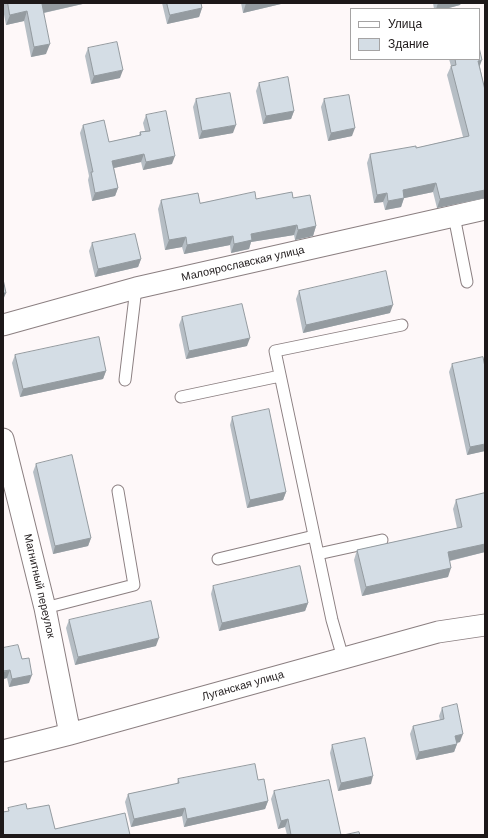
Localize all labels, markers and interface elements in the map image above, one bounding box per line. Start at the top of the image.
legend [350,8,480,60]
text: Улица [388,17,422,31]
text: Здание [388,37,429,51]
street label: Малоярославская улица [180,243,306,285]
street label: Магнитный переулок [21,532,57,640]
street label: Луганская улица [200,668,286,704]

